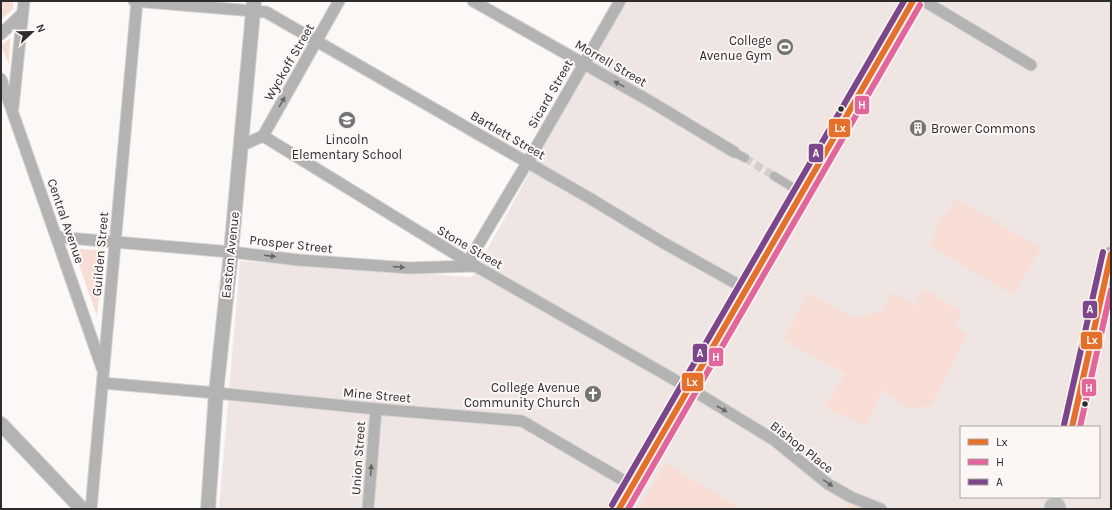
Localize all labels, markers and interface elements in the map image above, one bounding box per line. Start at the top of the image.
north arrow [12,12,52,52]
street label: Wyckoff Street [261,21,317,103]
text: N [33,22,48,35]
place label: College Avenue Gym [700,33,772,63]
street label: Morrell Street [573,36,650,90]
sports icon: College Avenue Gym [775,37,795,57]
street label: Sicard Street [524,57,576,131]
one-way arrow [613,81,625,87]
line badge: H [854,95,870,115]
one-way arrow [278,96,285,108]
text: H [858,99,866,112]
unlabelled marker [836,104,846,114]
street label: Bartlett Street [468,108,548,162]
school or university icon: Lincoln Elementary School [337,110,357,130]
line badge: Lx [828,118,851,138]
building icon: Brower Commons [908,118,928,138]
place label: Brower Commons [931,121,1036,136]
text: Lx [834,122,846,135]
place label: Lincoln Elementary School [292,132,402,162]
line badge: A [808,143,824,163]
text: A [813,147,820,160]
street label: Central Avenue [44,177,88,266]
street label: Guilden Street [89,211,111,297]
street label: Easton Avenue [218,211,242,299]
street label: Stone Street [435,222,506,272]
street label: Prosper Street [249,232,333,256]
one-way arrow [264,253,276,259]
one-way arrow [393,264,405,271]
line badge: A [1082,300,1098,319]
text: A [1087,303,1094,316]
line badge: Lx [1080,331,1103,350]
text: Lx [1086,334,1098,347]
line badge: A [692,343,708,363]
text: A [697,347,704,360]
line badge: H [708,347,724,367]
text: H [712,351,720,364]
line badge: Lx [681,372,704,392]
text: Lx [686,376,698,389]
line badge: H [1081,378,1097,397]
place label: College Avenue Community Church [464,380,580,410]
text: H [1085,382,1093,395]
church icon: College Avenue Community Church [583,384,603,404]
street label: Mine Street [342,385,412,405]
unlabelled marker [1080,399,1090,409]
one-way arrow [716,406,728,413]
street label: Bishop Place [768,418,837,476]
street label: Union Street [348,420,368,495]
legend [960,426,1100,498]
text: Lx [996,435,1008,449]
text: H [996,455,1004,469]
one-way arrow [368,464,375,476]
text: A [996,475,1003,489]
one-way arrow [823,479,833,487]

